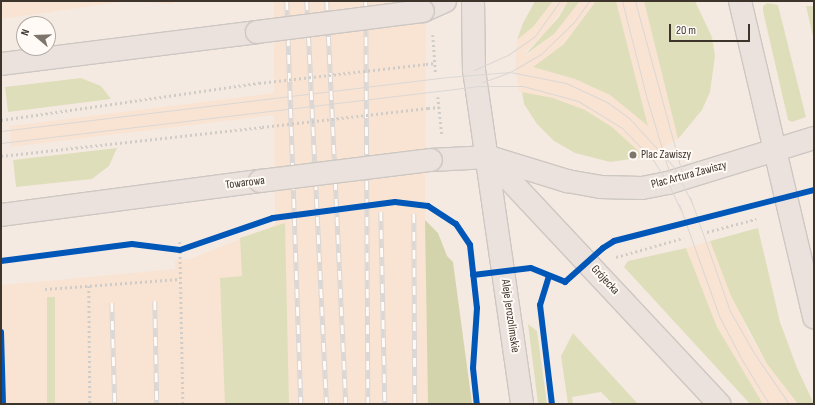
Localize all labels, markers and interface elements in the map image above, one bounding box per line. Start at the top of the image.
north arrow [16,16,56,56]
scale bar [671,16,752,42]
text: 20 m [676,23,696,38]
text: N [18,27,32,37]
place label: Plac Zawiszy [641,148,691,162]
marker: Plac Zawiszy [628,150,638,160]
street label: Plac Artura Zawiszy [650,158,728,192]
street label: Towarowa [224,173,266,193]
street label: Grójecka [588,262,622,298]
street label: Aleje Jerozolimskie [498,278,522,354]

